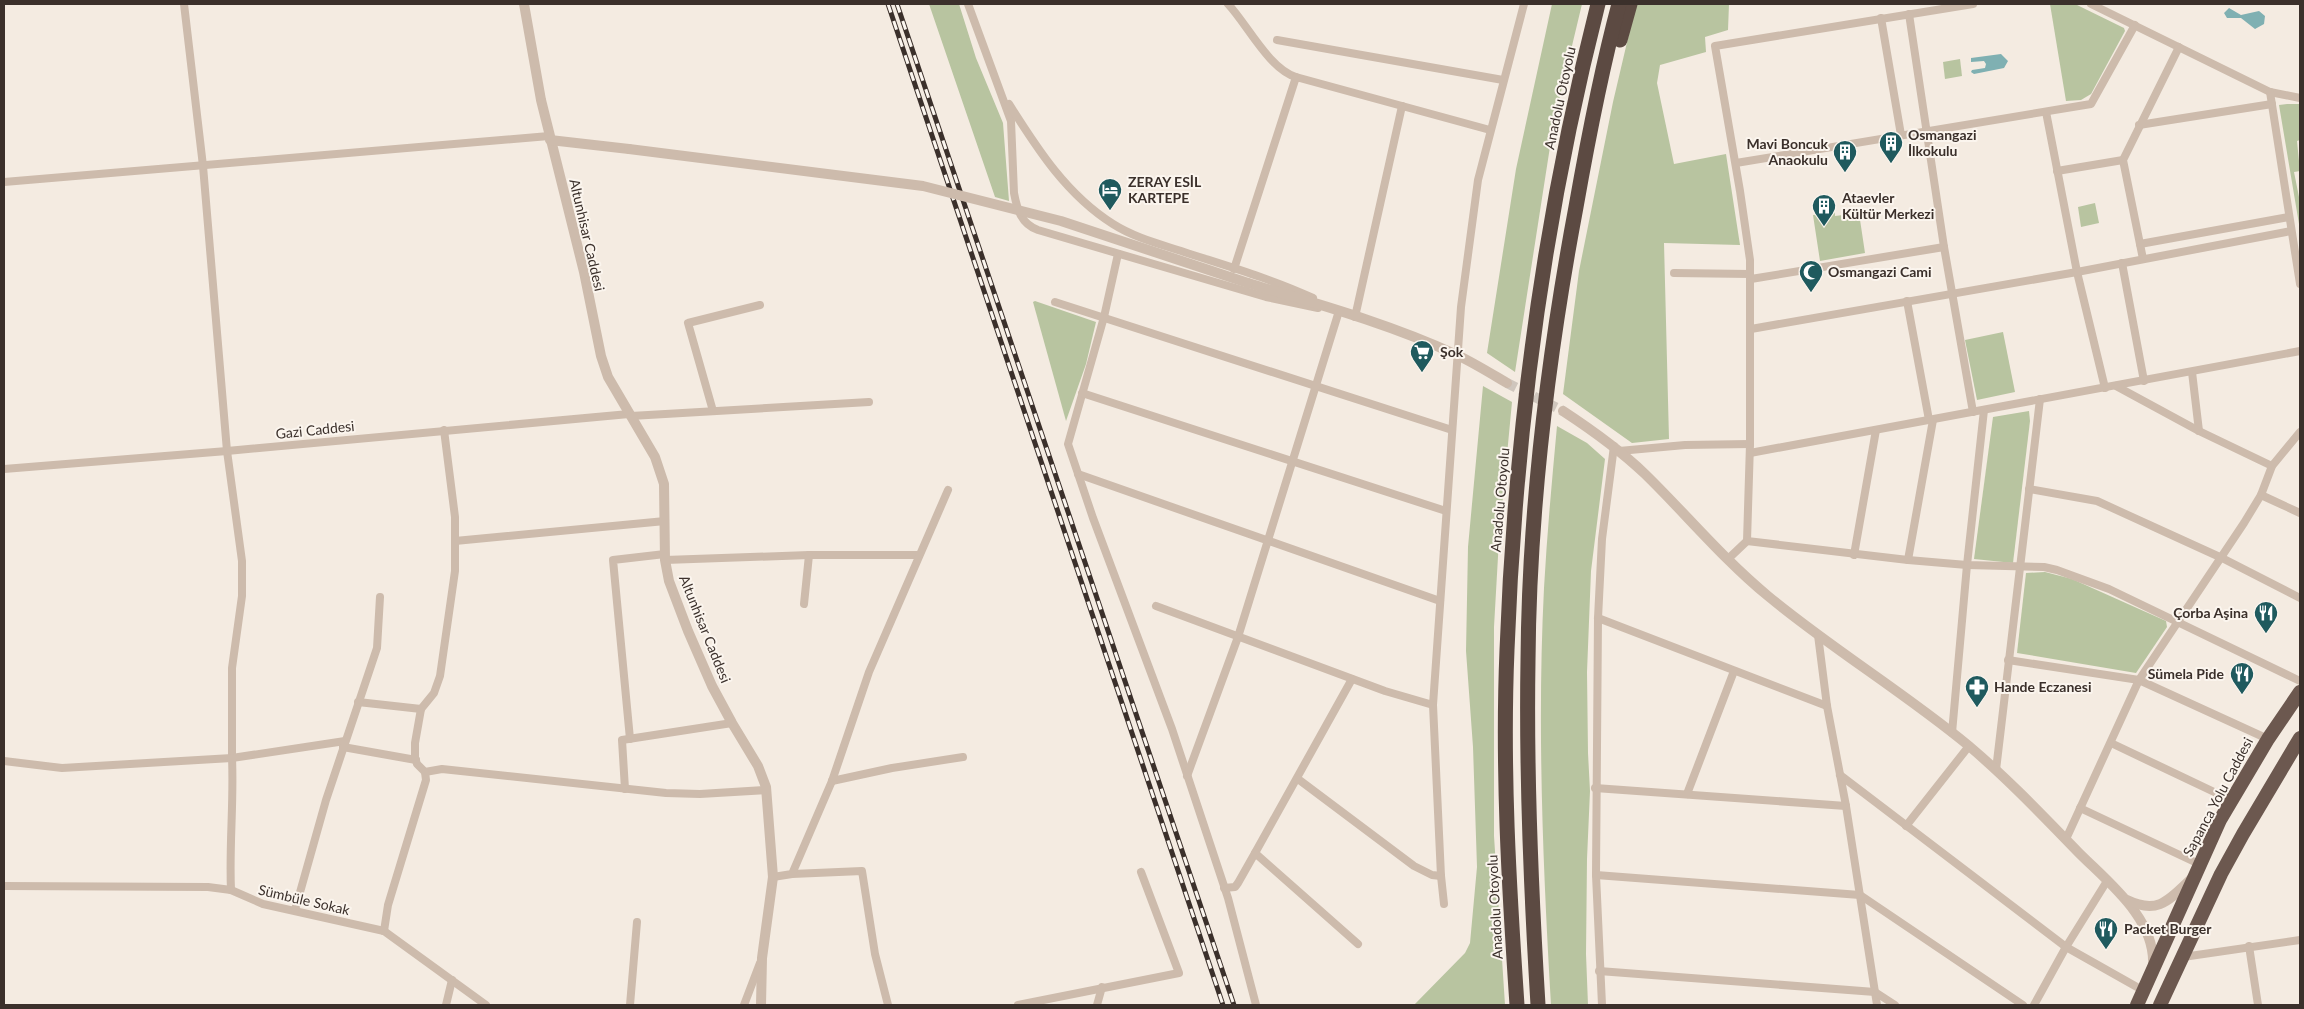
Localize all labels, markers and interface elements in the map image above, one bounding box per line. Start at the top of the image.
street label: Anadolu Otoyolu [1540,45,1579,151]
place label: Osmangazi İlkokulu [1908,126,1977,159]
building icon: Osmangazi İlkokulu [1878,130,1904,164]
place label: Mavi Boncuk Anaokulu [1746,135,1829,168]
building icon: Mavi Boncuk Anaokulu [1832,139,1858,173]
place label: ZERAY ESİL KARTEPE [1128,173,1202,206]
street label: Altunhisar Caddesi [566,177,609,293]
hotel icon: ZERAY ESİL KARTEPE [1097,177,1123,211]
place label: Ataevler Kültür Merkezi [1841,189,1934,222]
building icon: Ataevler Kültür Merkezi [1811,193,1837,227]
mosque icon: Osmangazi Cami [1798,259,1824,293]
place label: Osmangazi Cami [1828,263,1932,280]
supermarket icon: Şok [1409,339,1435,373]
place label: Şok [1440,343,1464,360]
street label: Gazi Caddesi [275,417,355,442]
street label: Anadolu Otoyolu [1486,447,1513,553]
street label: Altunhisar Caddesi [676,572,735,685]
restaurant icon: Çorba Aşina [2253,600,2279,634]
place label: Çorba Aşina [2173,604,2248,621]
restaurant icon: Sümela Pide [2229,661,2255,695]
place label: Sümela Pide [2148,665,2225,682]
pharmacy icon: Hande Eczanesi [1964,674,1990,708]
place label: Hande Eczanesi [1994,678,2092,695]
street label: Sapanca Yolu Caddesi [2179,734,2256,859]
street label: Anadolu Otoyolu [1483,854,1506,960]
street label: Sümbüle Sokak [257,881,352,918]
restaurant icon: Packet Burger [2093,916,2119,950]
place label: Packet Burger [2124,920,2212,937]

